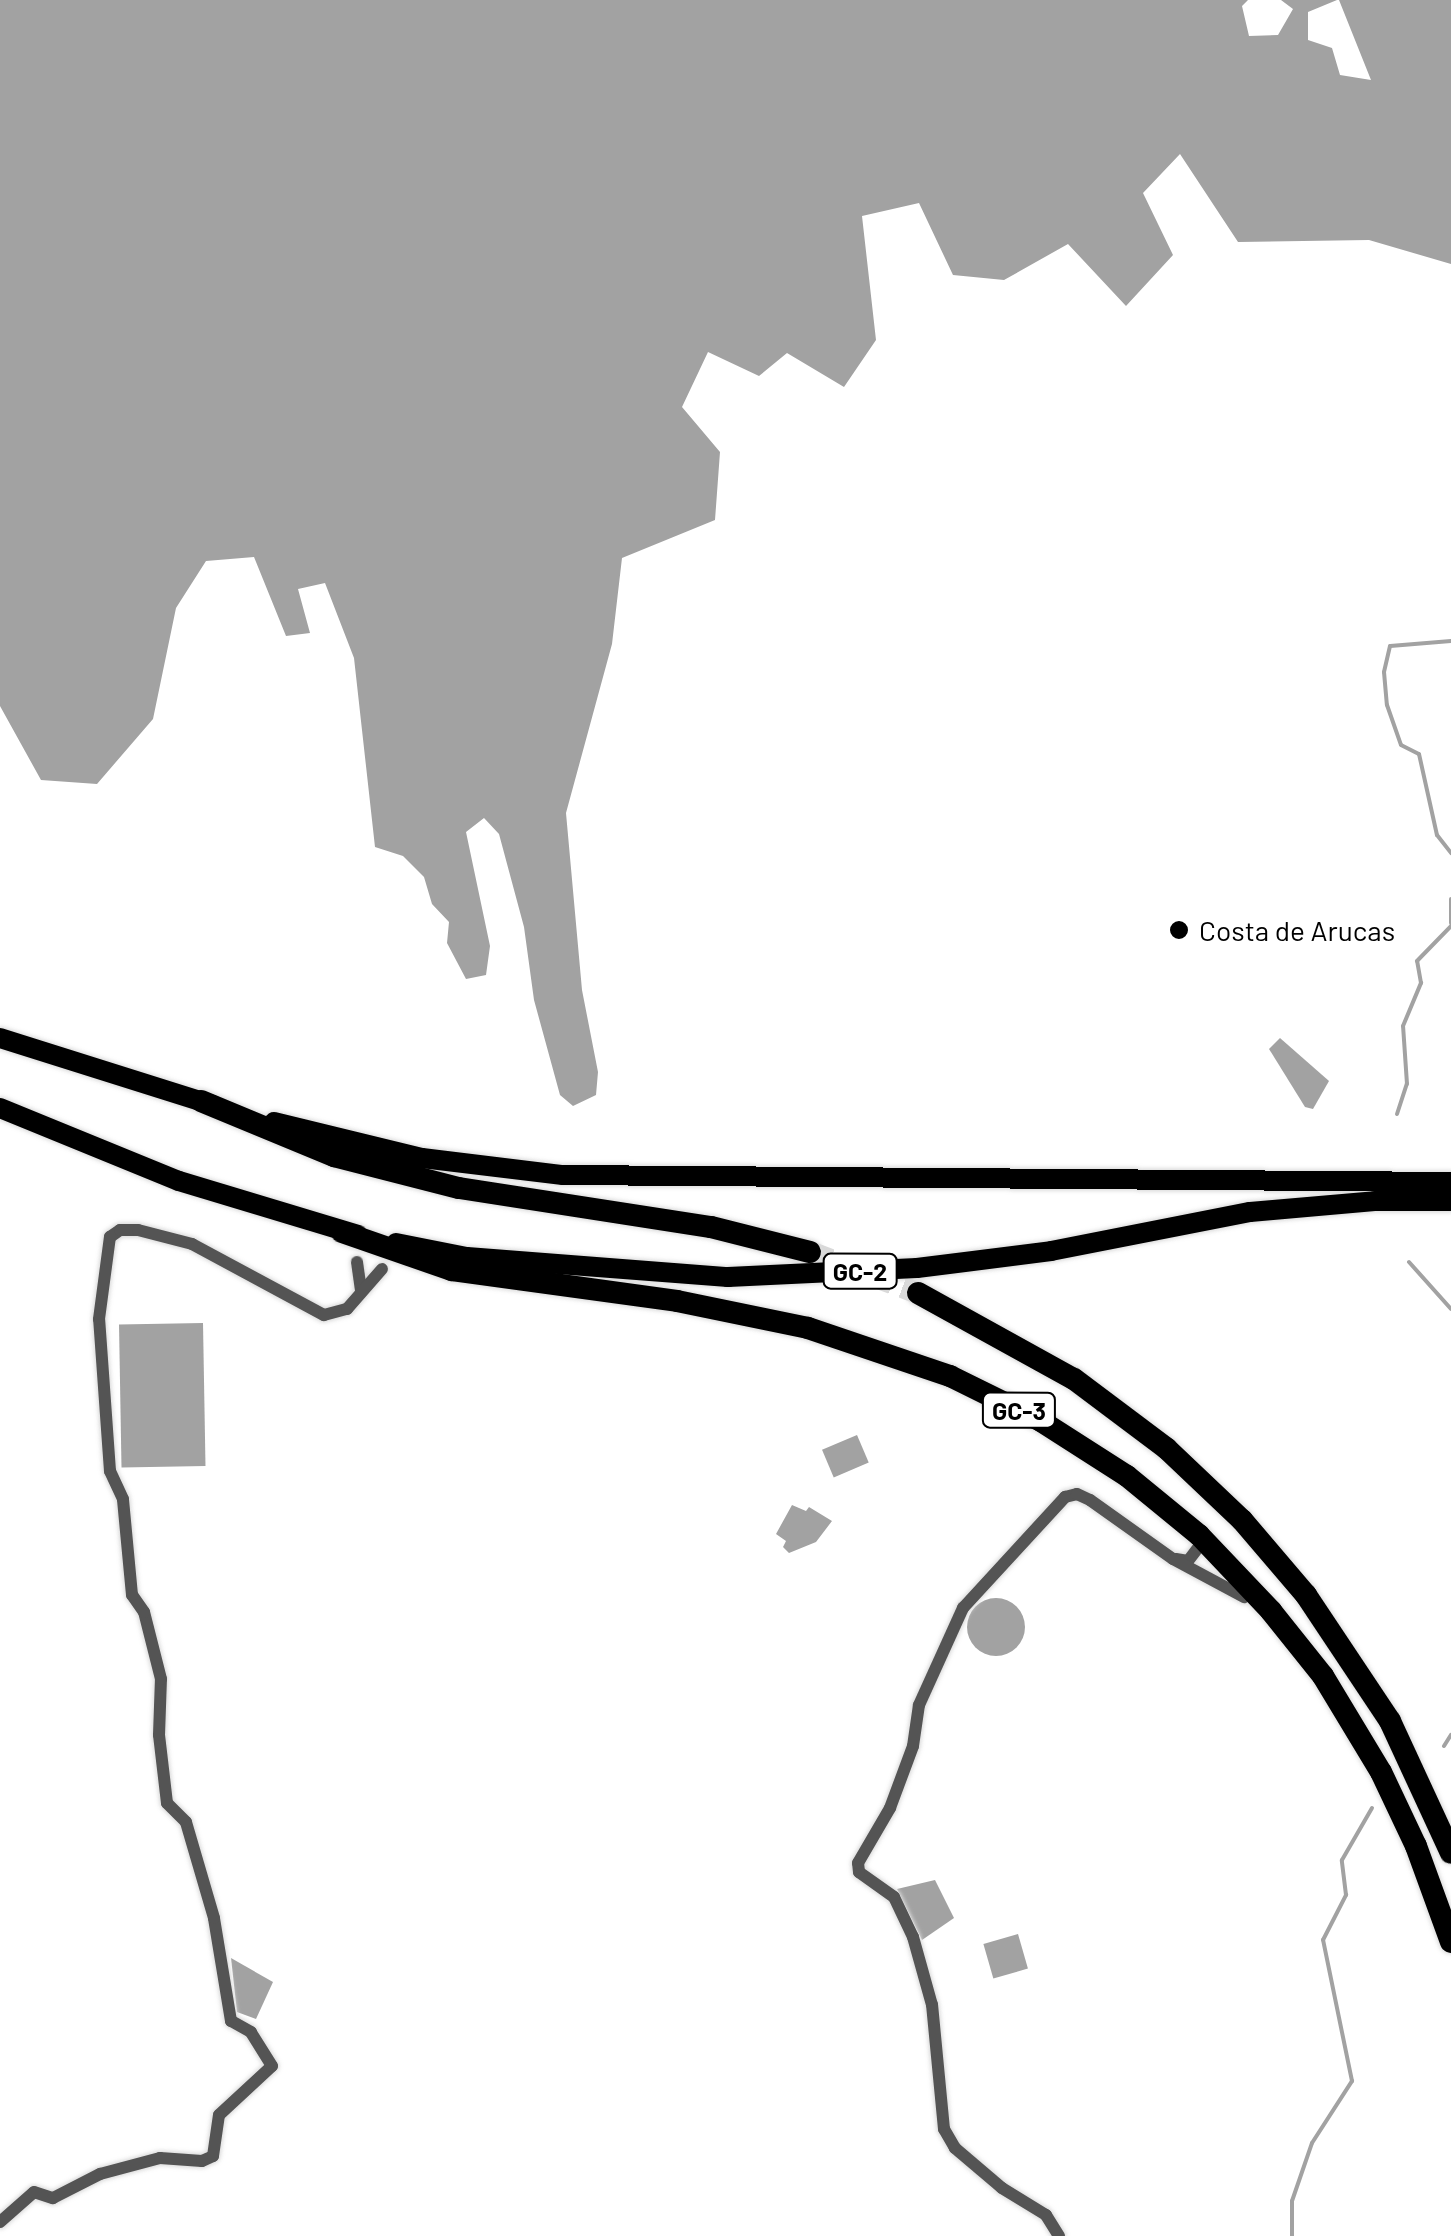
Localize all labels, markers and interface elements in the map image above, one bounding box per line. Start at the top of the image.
place label: Costa de Arucas [1199,913,1395,947]
marker: Costa de Arucas [1168,919,1190,941]
road number: GC-2 [822,1251,898,1291]
road number: GC-3 [982,1390,1056,1430]

